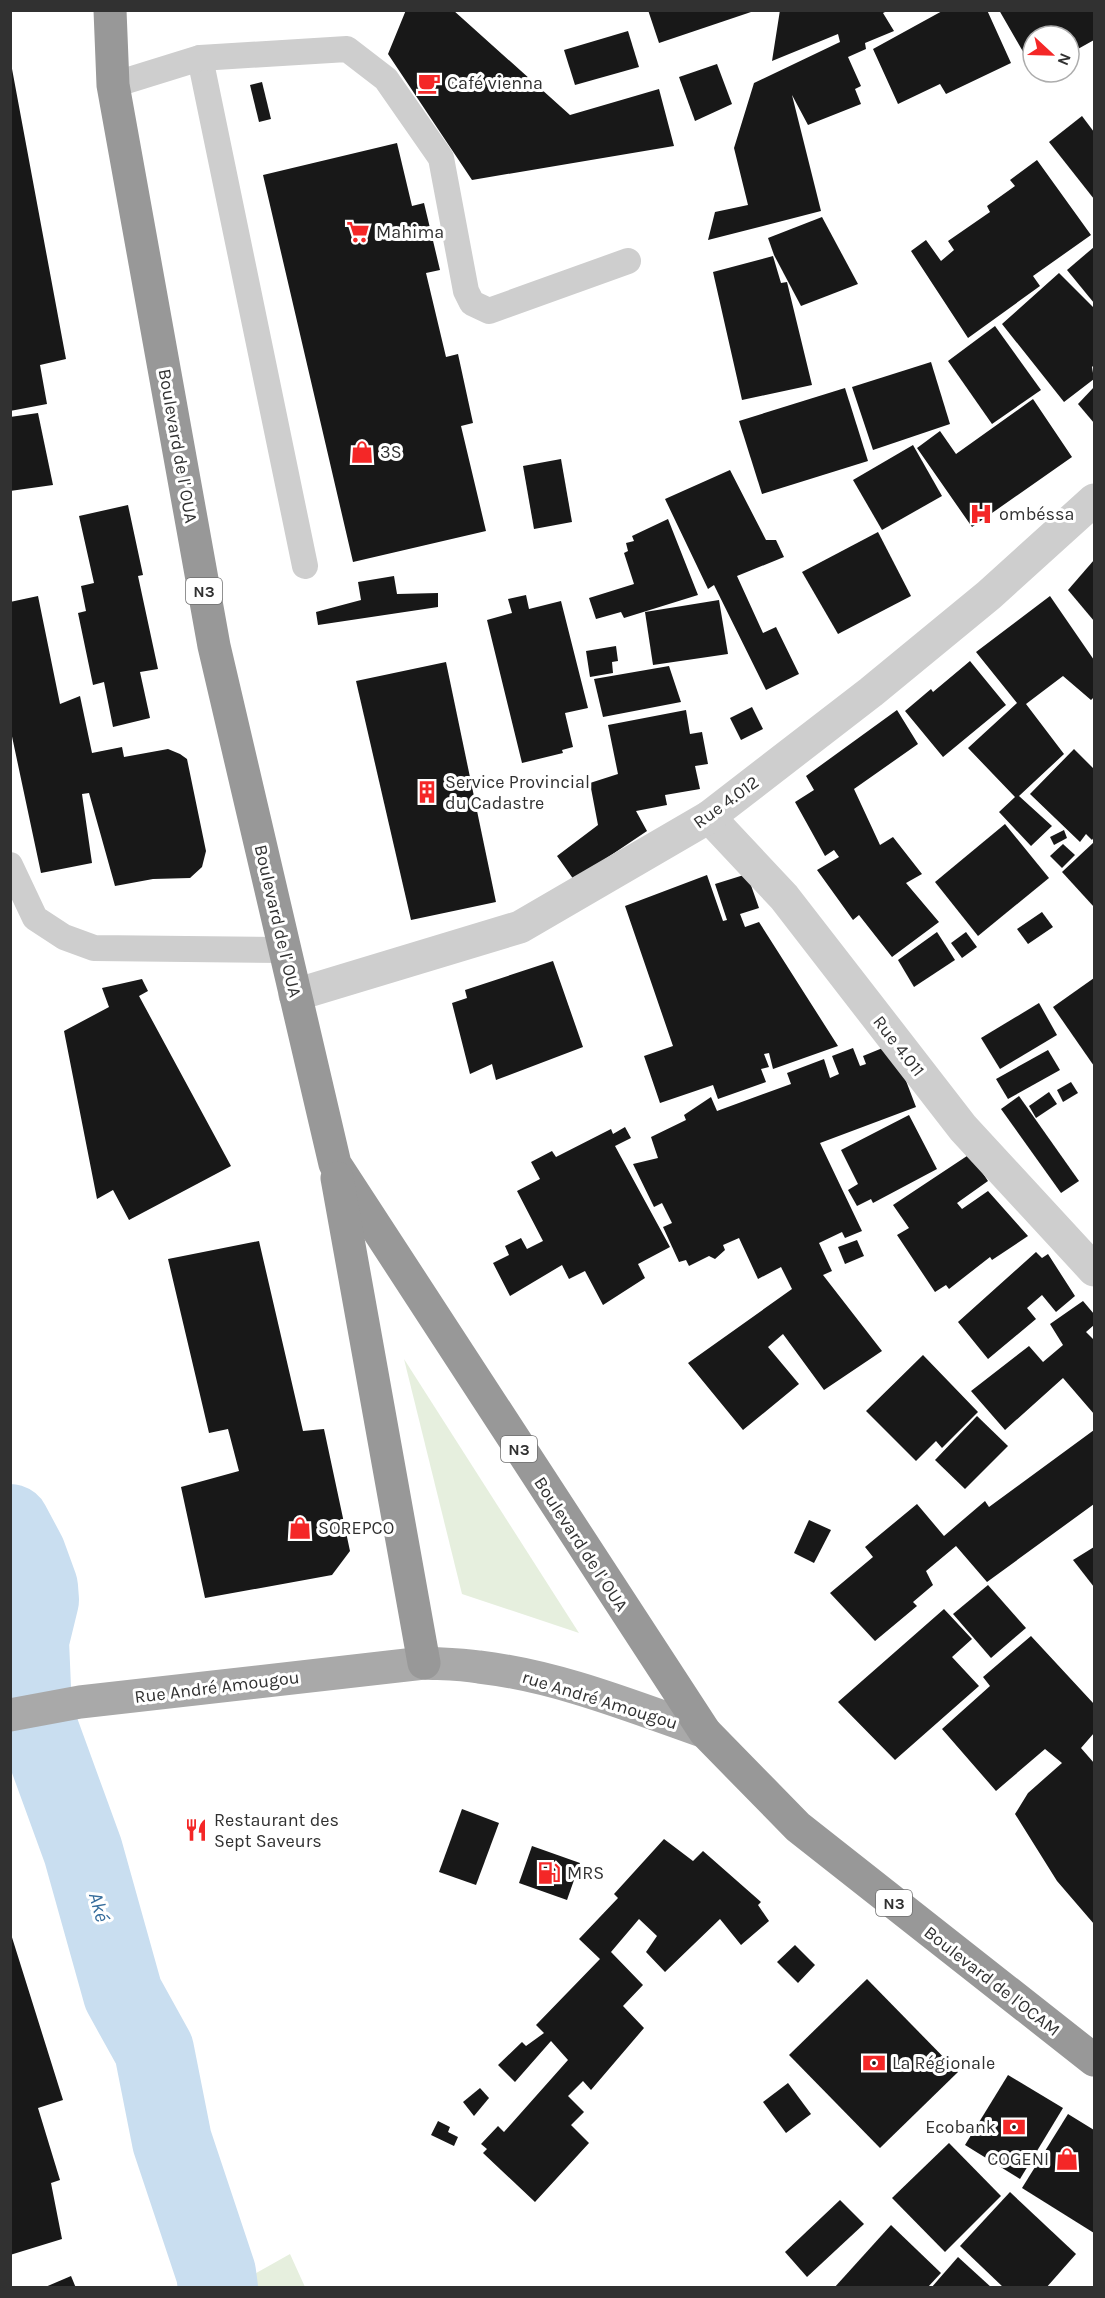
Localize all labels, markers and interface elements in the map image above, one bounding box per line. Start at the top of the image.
north arrow [1021,24,1081,84]
text: N [1053,51,1075,68]
cafe icon: Café vienna [416,70,442,96]
place label: Café vienna [447,72,543,94]
supermarket icon: Mahima [345,219,371,245]
place label: Mahima [376,221,444,243]
street label: Boulevard de l' OUA [154,367,202,525]
shop icon: 3S [349,439,375,465]
place label: 3S [380,441,402,463]
hospital icon: ombéssa [968,501,994,527]
place label: ombéssa [999,503,1074,525]
road number: N3 [186,578,222,604]
place label: Service Provincial du Cadastre [445,771,590,814]
street label: Rue 4.012 [689,771,763,833]
building icon: Service Provincial du Cadastre [414,779,440,805]
street label: Boulevard de l' OUA [250,842,306,1000]
street label: Rue 4.011 [868,1011,930,1081]
road number: N3 [501,1436,537,1462]
street label: Boulevard de l' OUA [529,1472,633,1616]
shop icon: SOREPCO [287,1515,313,1541]
place label: SOREPCO [318,1517,394,1539]
street label: Rue André Amougou [133,1666,301,1708]
street label: rue André Amougou [519,1666,681,1734]
place label: Restaurant des Sept Saveurs [214,1809,339,1852]
restaurant icon: Restaurant des Sept Saveurs [183,1817,209,1843]
fuel station icon: MRS [536,1860,562,1886]
place label: MRS [567,1862,604,1884]
water label: Aké [84,1890,114,1925]
road number: N3 [876,1890,912,1916]
street label: Boulevard de l'OCAM [920,1921,1064,2041]
bank icon: La Régionale [861,2050,887,2076]
place label: La Régionale [892,2052,995,2074]
bank icon: Ecobank [1001,2114,1027,2140]
place label: Ecobank [925,2116,996,2138]
shop icon: COGENI [1054,2146,1080,2172]
place label: COGENI [987,2148,1049,2170]

